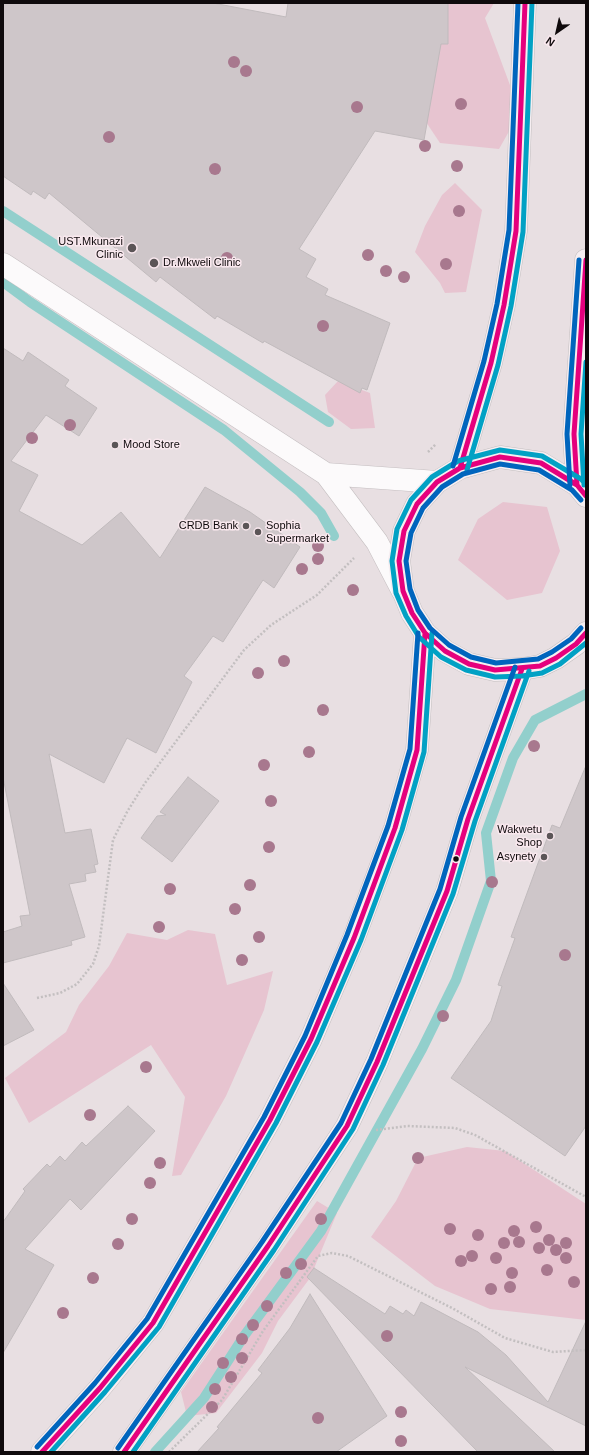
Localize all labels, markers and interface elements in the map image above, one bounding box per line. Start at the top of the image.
north arrow [537,12,577,52]
text: N [544,35,557,49]
place label: UST.Mkunazi Clinic [58,235,123,261]
marker: UST.Mkunazi Clinic [126,242,138,254]
place label: Dr.Mkweli Clinic [163,256,241,270]
marker: Dr.Mkweli Clinic [148,257,160,269]
place label: Mood Store [123,438,180,452]
marker: Mood Store [110,440,120,450]
place label: CRDB Bank [179,519,238,533]
place label: Sophia Supermarket [266,519,329,545]
marker: CRDB Bank [241,521,251,531]
marker: Sophia Supermarket [253,527,263,537]
place label: Wakwetu Shop [497,823,542,849]
marker: Wakwetu Shop [545,831,555,841]
place label: Asynety [497,850,536,864]
marker: Asynety [539,852,549,862]
unlabelled marker [451,854,461,864]

